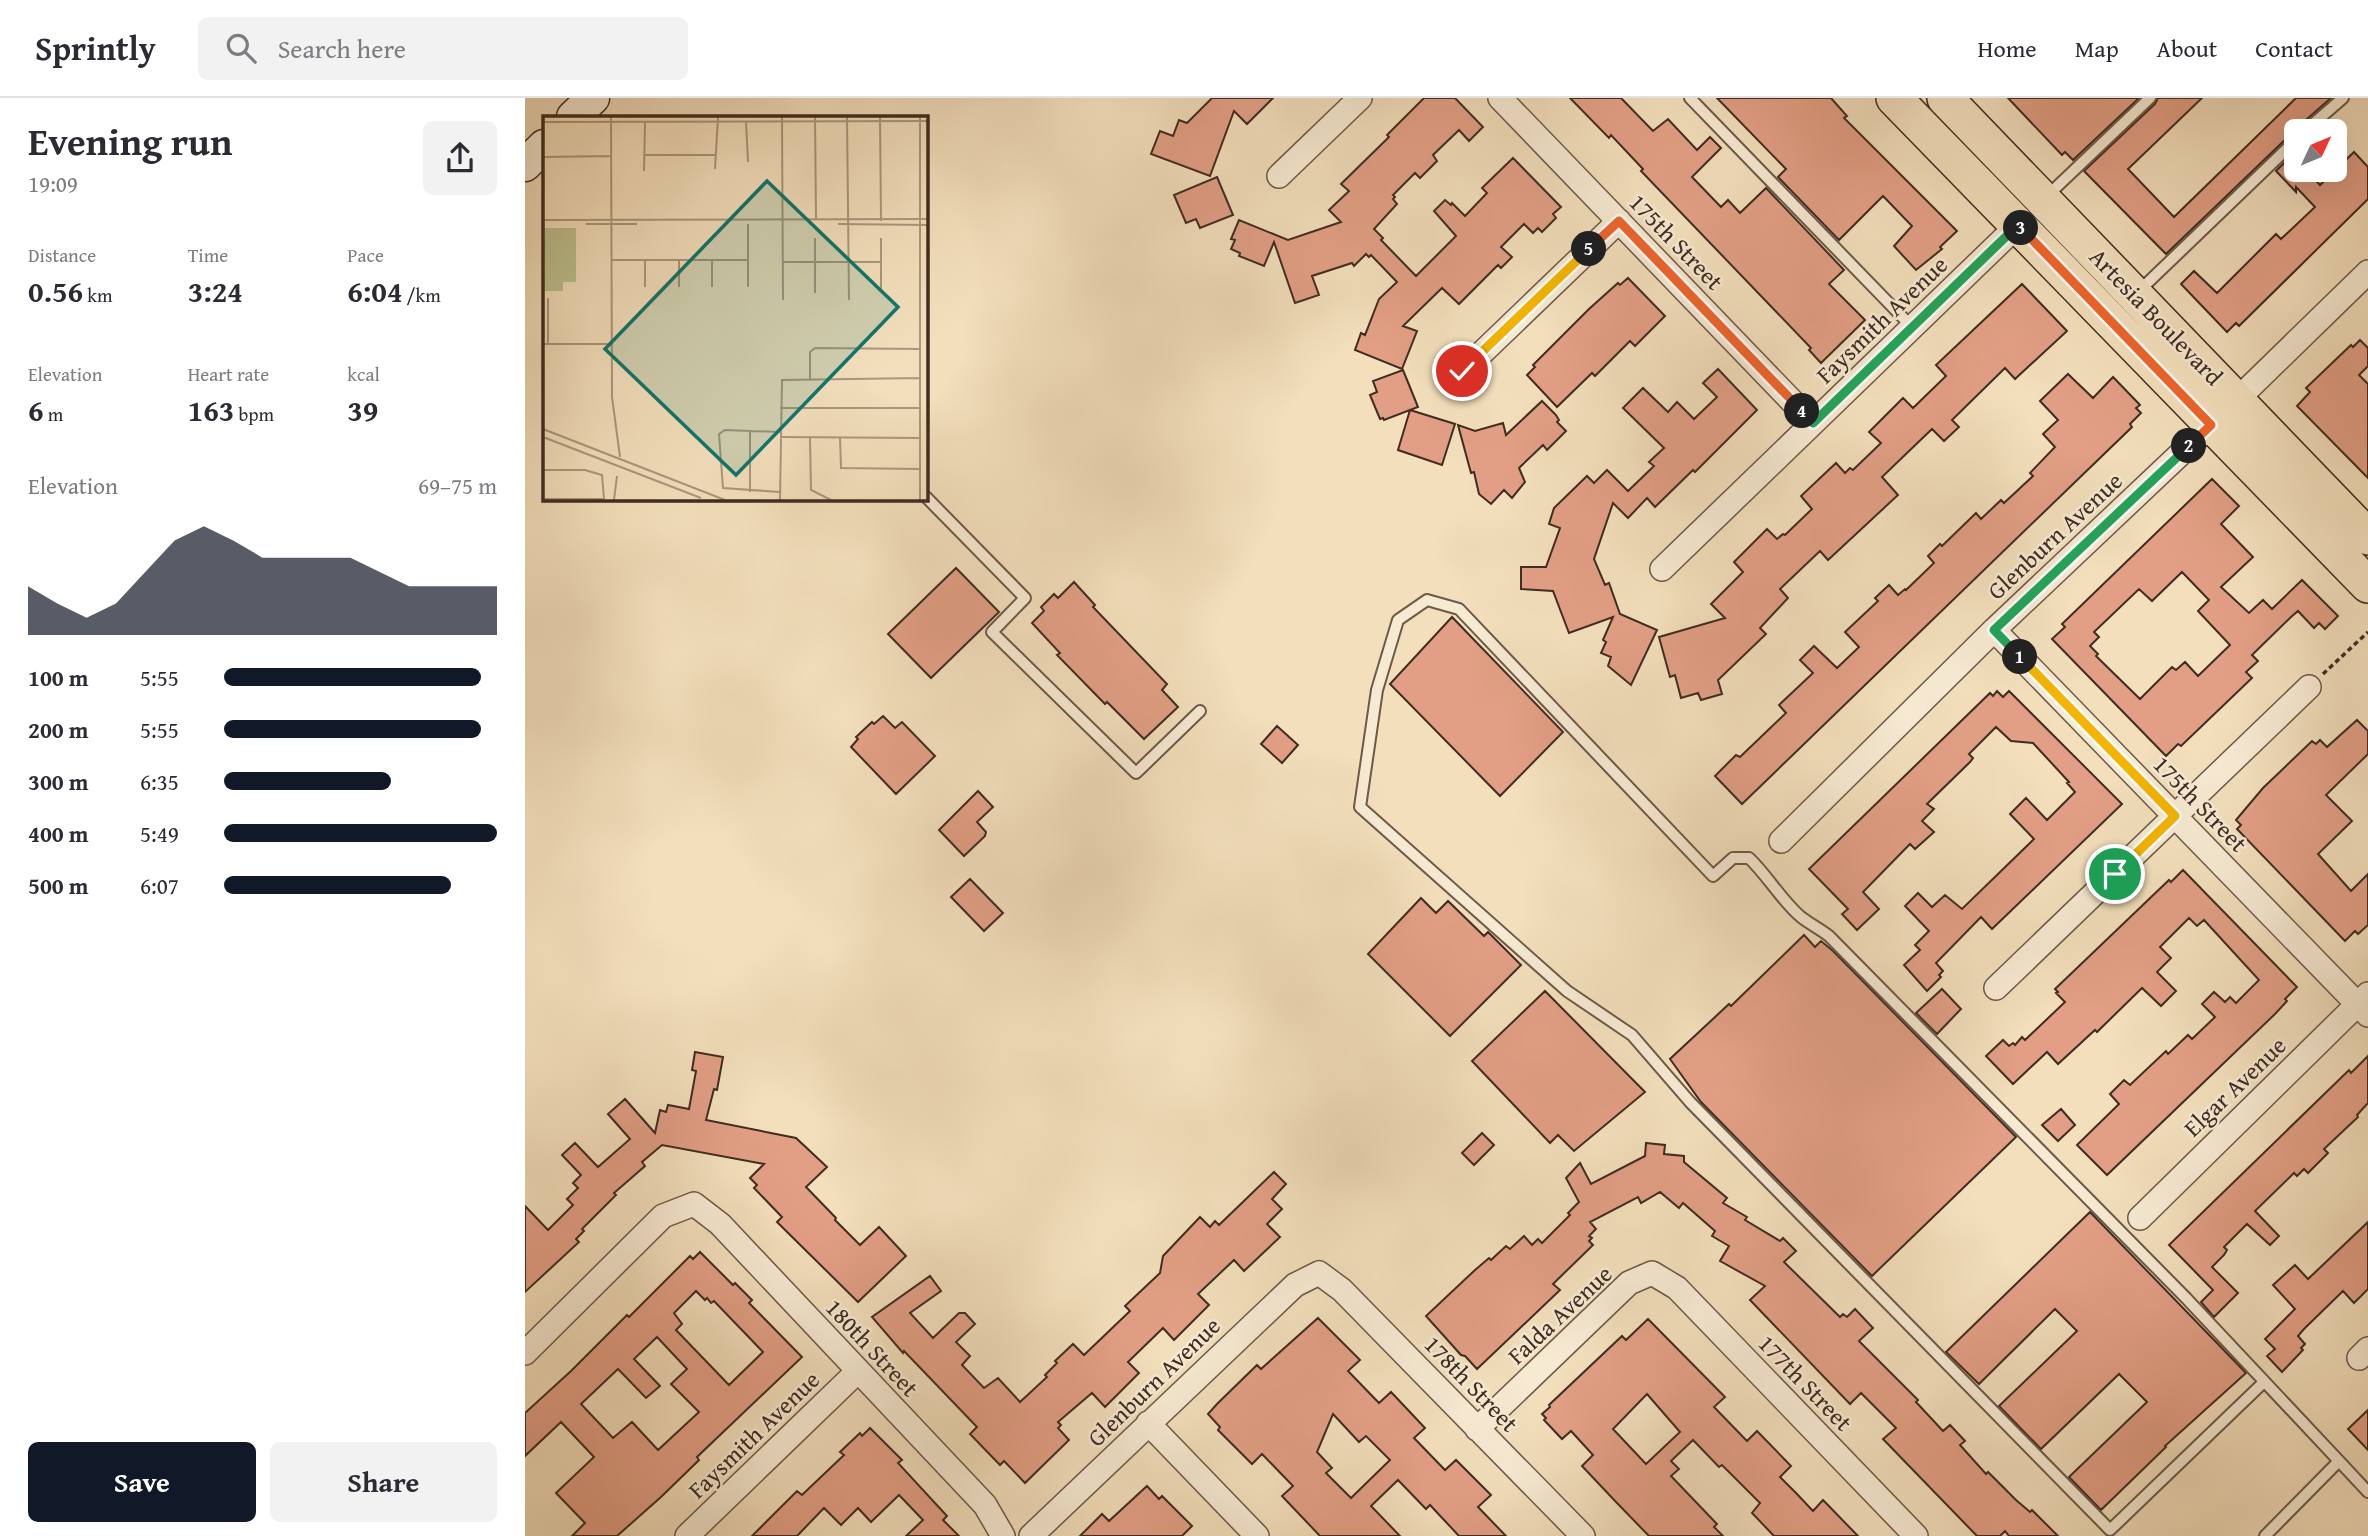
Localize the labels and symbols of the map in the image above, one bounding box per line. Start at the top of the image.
inset map [543,116,927,500]
north arrow [2284,119,2347,182]
street label: 175th Street [1621,185,1732,298]
pin: 3 [2003,211,2039,246]
pin: 5 [1571,232,1607,266]
street label: Artesia Boulevard [2082,240,2231,393]
street label: Faysmith Avenue [1808,248,1955,392]
pin [1432,341,1492,401]
pin: 4 [1785,394,1819,428]
pin: 2 [2171,428,2207,464]
street label: Glenburn Avenue [1979,464,2130,608]
pin: 1 [2003,640,2037,674]
street label: 175th Street [2145,747,2256,860]
pin [2085,844,2145,904]
street label: Elgar Avenue [2175,1029,2294,1145]
street label: Falda Avenue [1499,1257,1620,1372]
street label: 180th Street [818,1291,927,1405]
street label: Glenburn Avenue [1079,1309,1228,1454]
street label: 177th Street [1750,1326,1861,1439]
street label: 178th Street [1416,1327,1527,1440]
street label: Faysmith Avenue [680,1363,827,1507]

